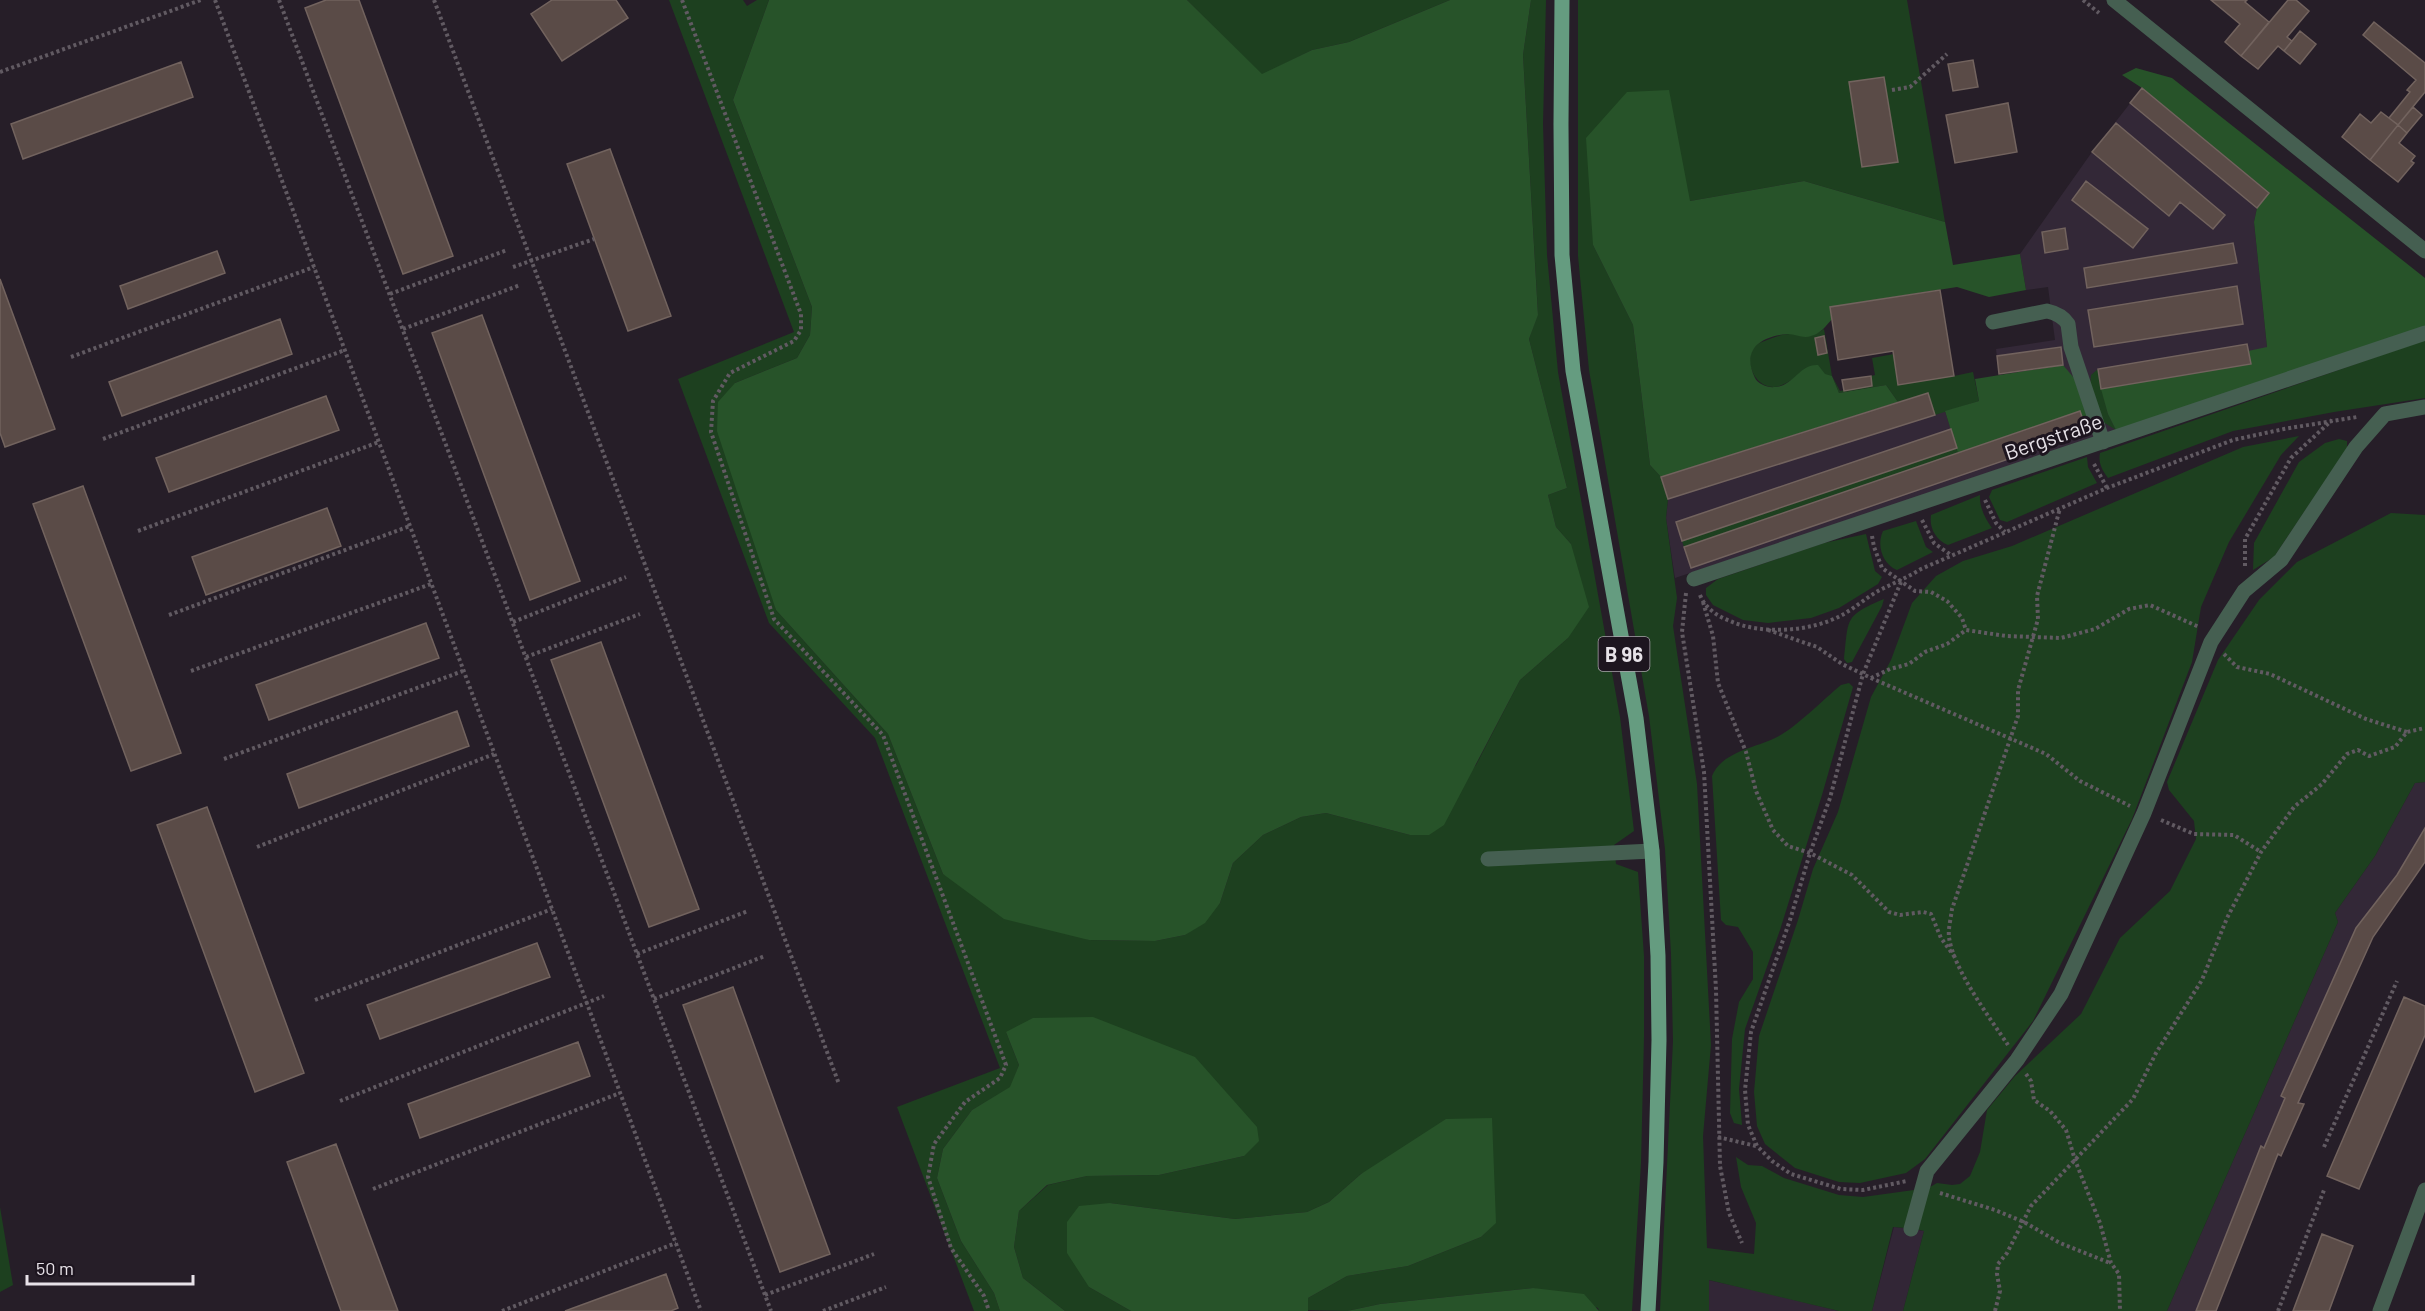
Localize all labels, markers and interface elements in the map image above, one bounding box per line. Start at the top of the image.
street label: Bergstraße [2001,408,2105,464]
road number: B 96 [1598,637,1650,671]
scale bar [27,1248,194,1286]
text: 50 m [36,1257,74,1279]

